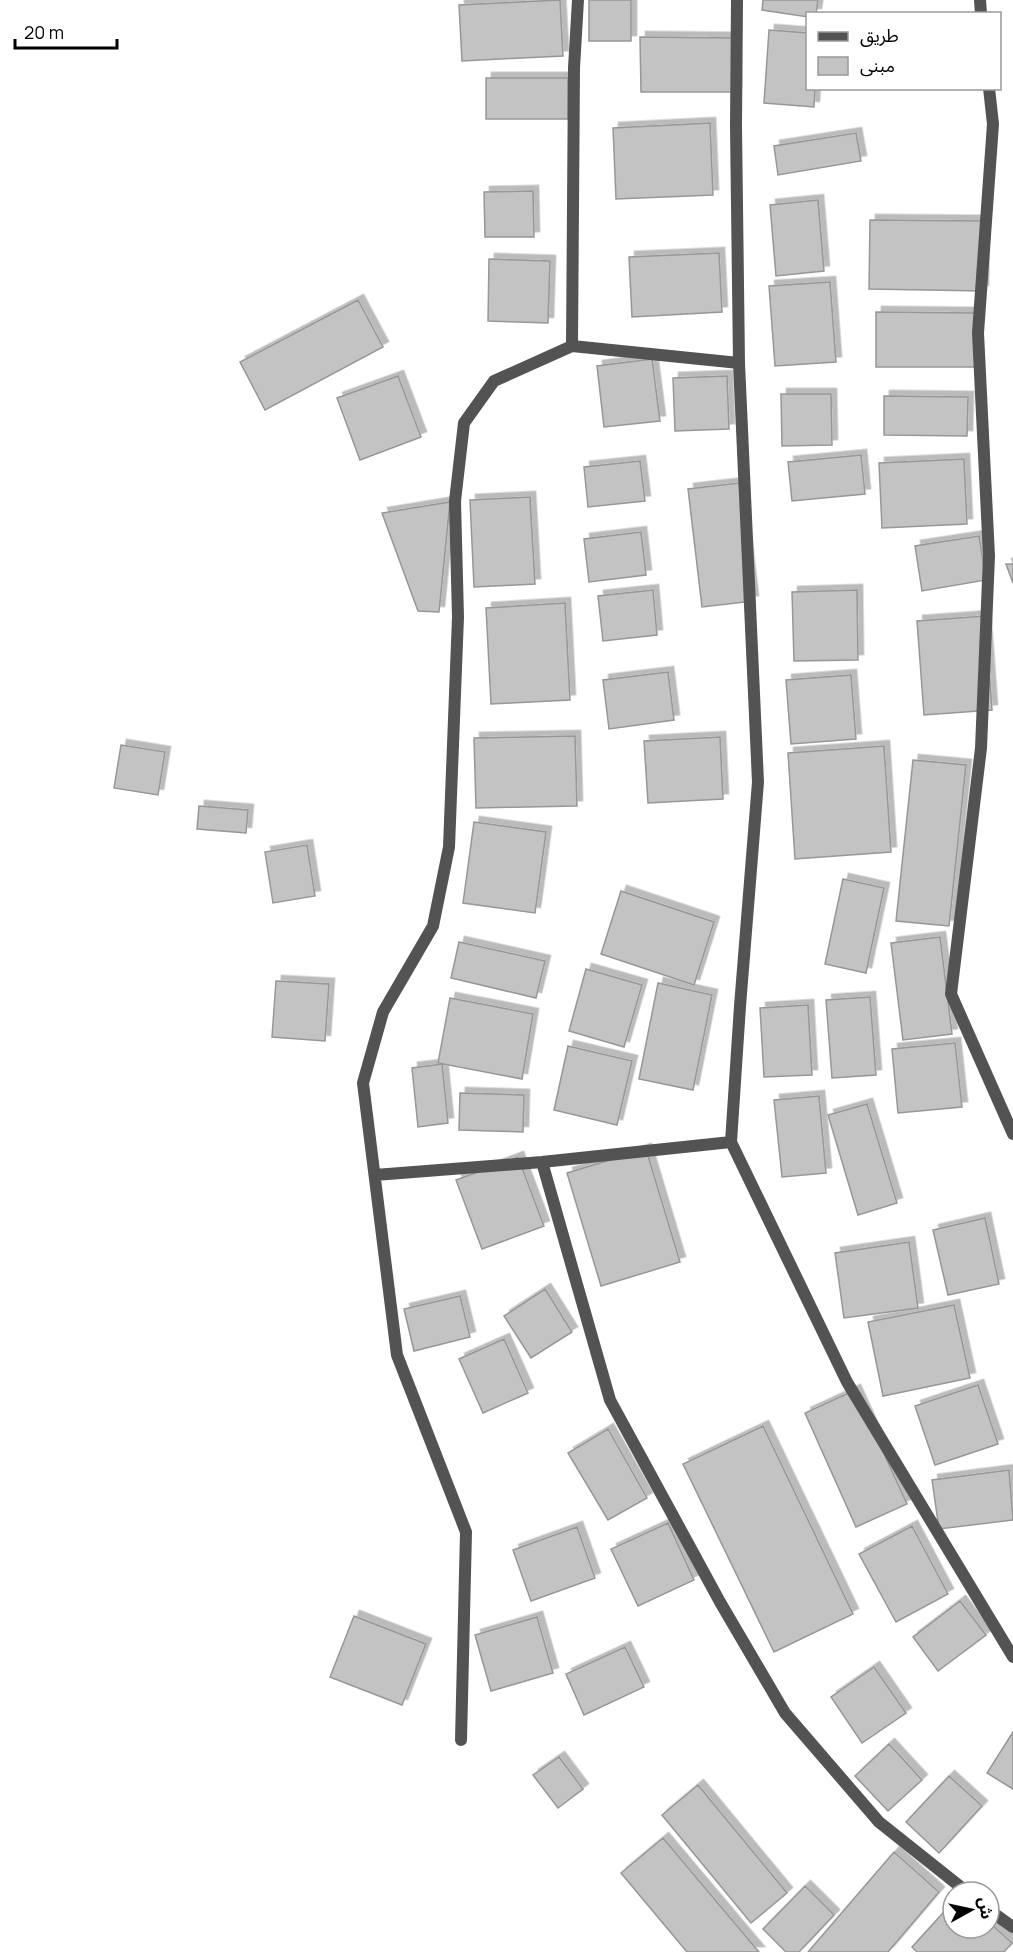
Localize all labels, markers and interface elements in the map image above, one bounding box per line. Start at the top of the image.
scale bar [15,12,117,50]
legend [806,12,1001,90]
text: 20 m [24,20,64,44]
text: طريق [860,23,899,47]
text: مبنى [860,53,895,77]
north arrow [941,1880,1001,1940]
text: ش [973,1896,998,1920]

